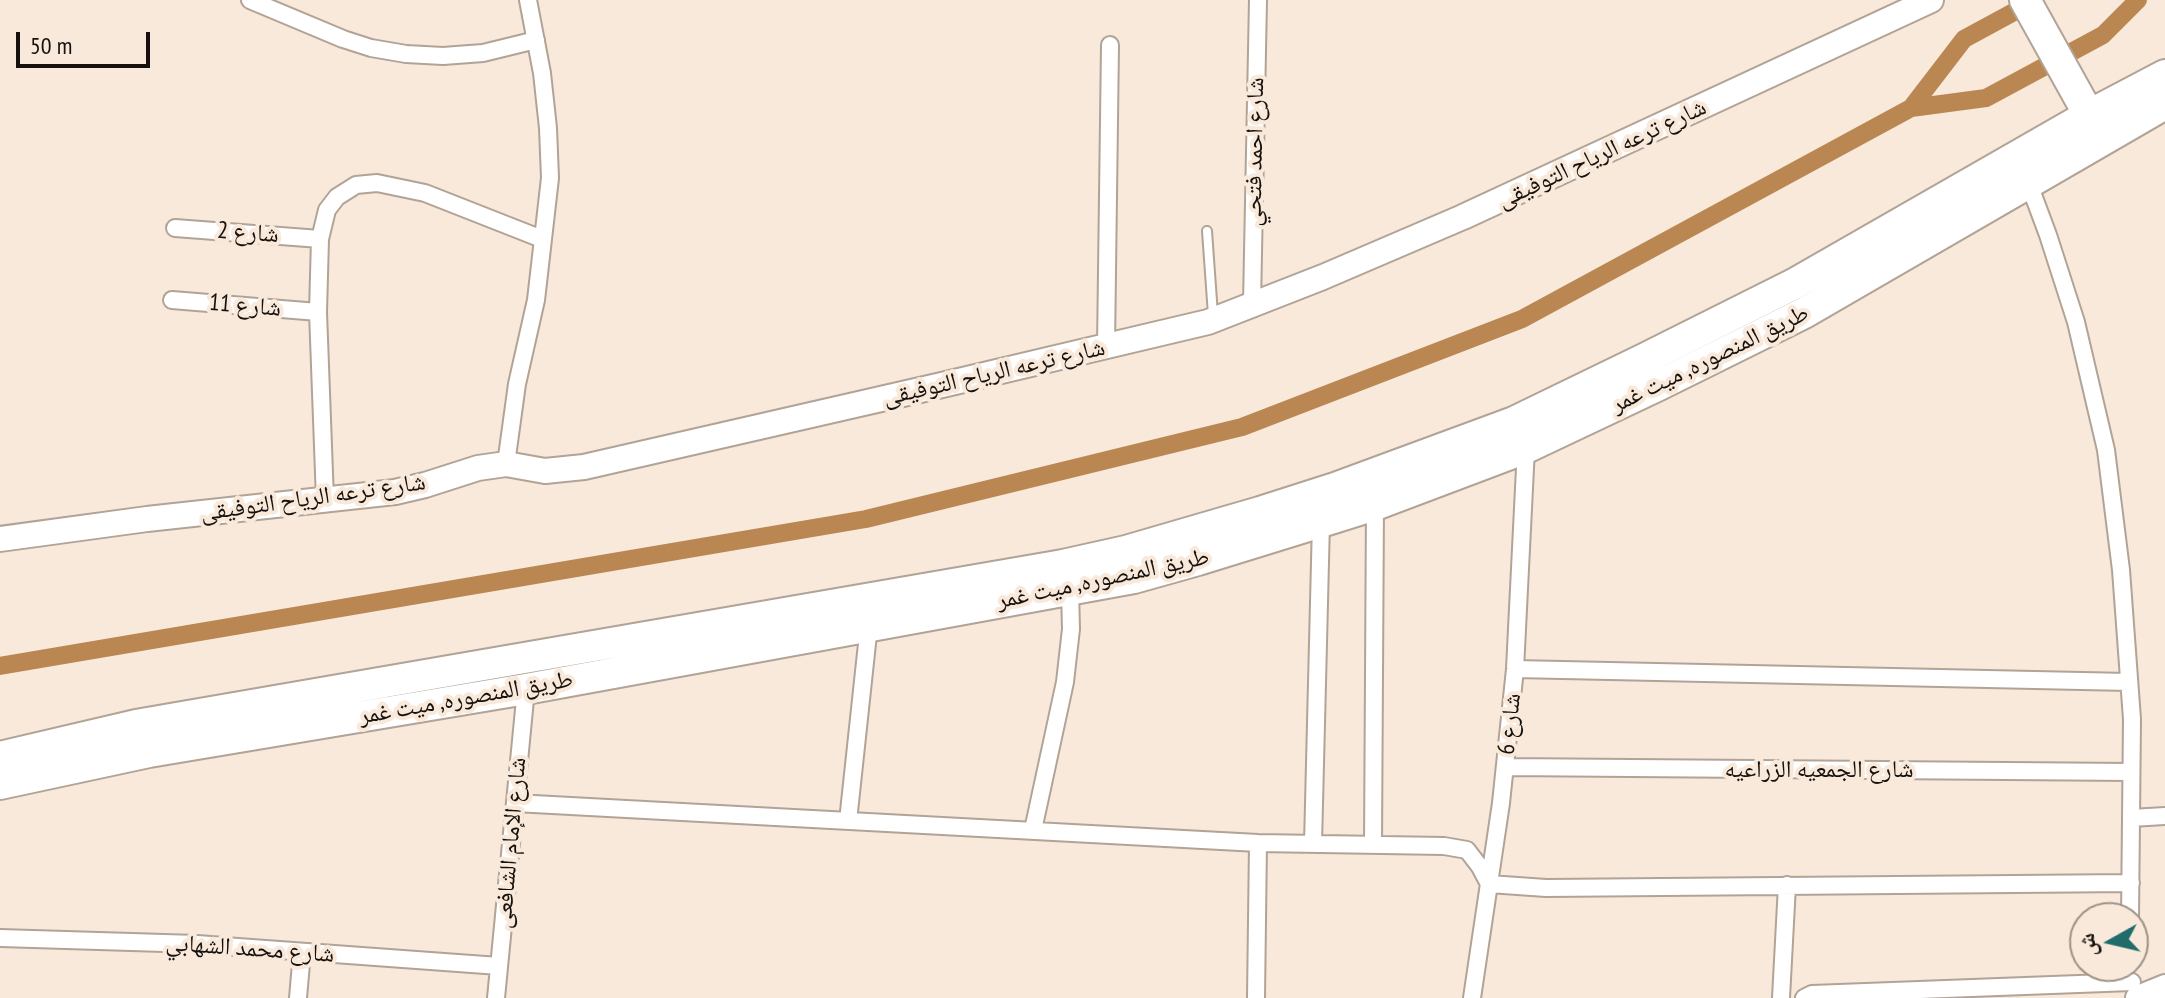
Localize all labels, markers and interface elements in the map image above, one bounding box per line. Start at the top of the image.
scale bar [20,16,154,66]
text: 50 m [30,30,72,61]
street label: شارع احمد فتحي [1239,77,1271,227]
street label: شارع ترعه الرياح التوفيقى [1493,93,1711,215]
street label: شارع 2 [216,216,280,250]
street label: شارع 11 [208,289,282,323]
street label: طريق المنصوره, ميت غمر [1606,299,1814,419]
street label: شارع ترعه الرياح التوفيقى [880,333,1108,413]
street label: شارع ترعه الرياح التوفيقى [199,468,427,528]
street label: طريق المنصوره, ميت غمر [994,542,1212,616]
street label: طريق المنصوره, ميت غمر [357,665,575,731]
street label: شارع 6 [1492,692,1528,756]
street label: شارع الإمام الشافعى [489,756,533,930]
street label: شارع الجمعيه الزراعيه [1725,756,1913,784]
north arrow [2069,902,2149,982]
street label: شارع محمد الشهابي [165,929,335,969]
text: ش [2072,932,2103,959]

